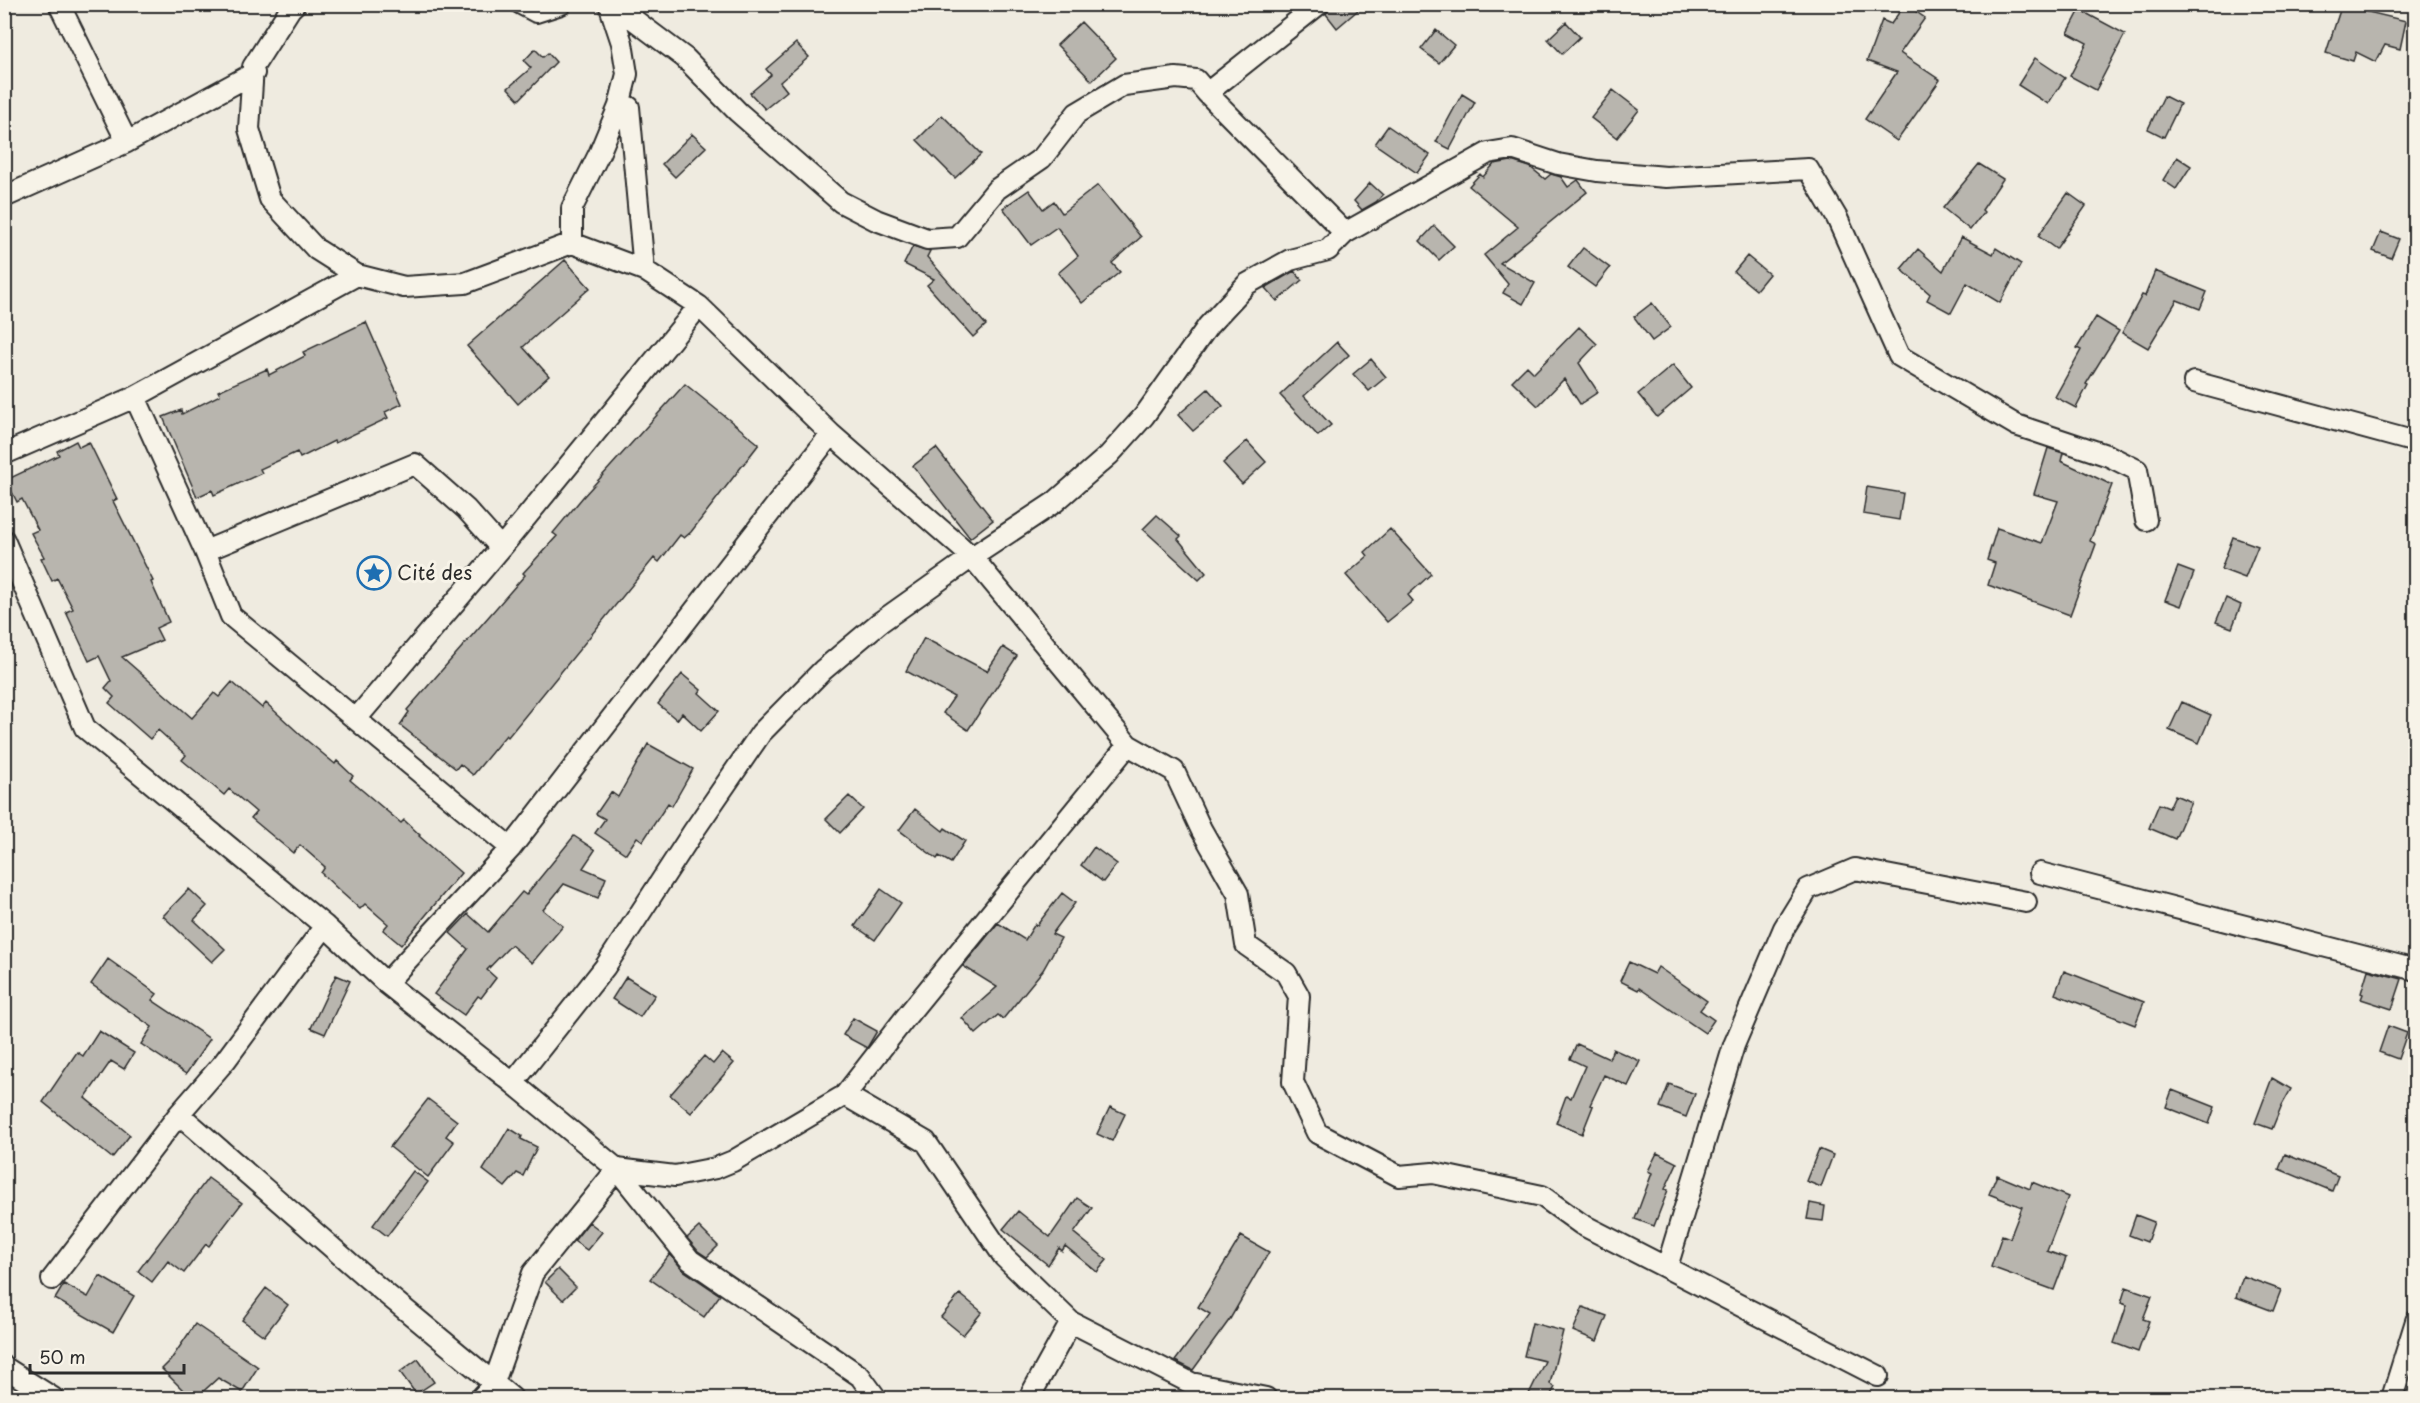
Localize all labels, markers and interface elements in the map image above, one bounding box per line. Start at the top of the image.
place icon: Cité des [356,555,392,591]
place label: Cité des [397,557,472,587]
scale bar [30,1337,184,1375]
text: 50 m [39,1343,86,1370]

